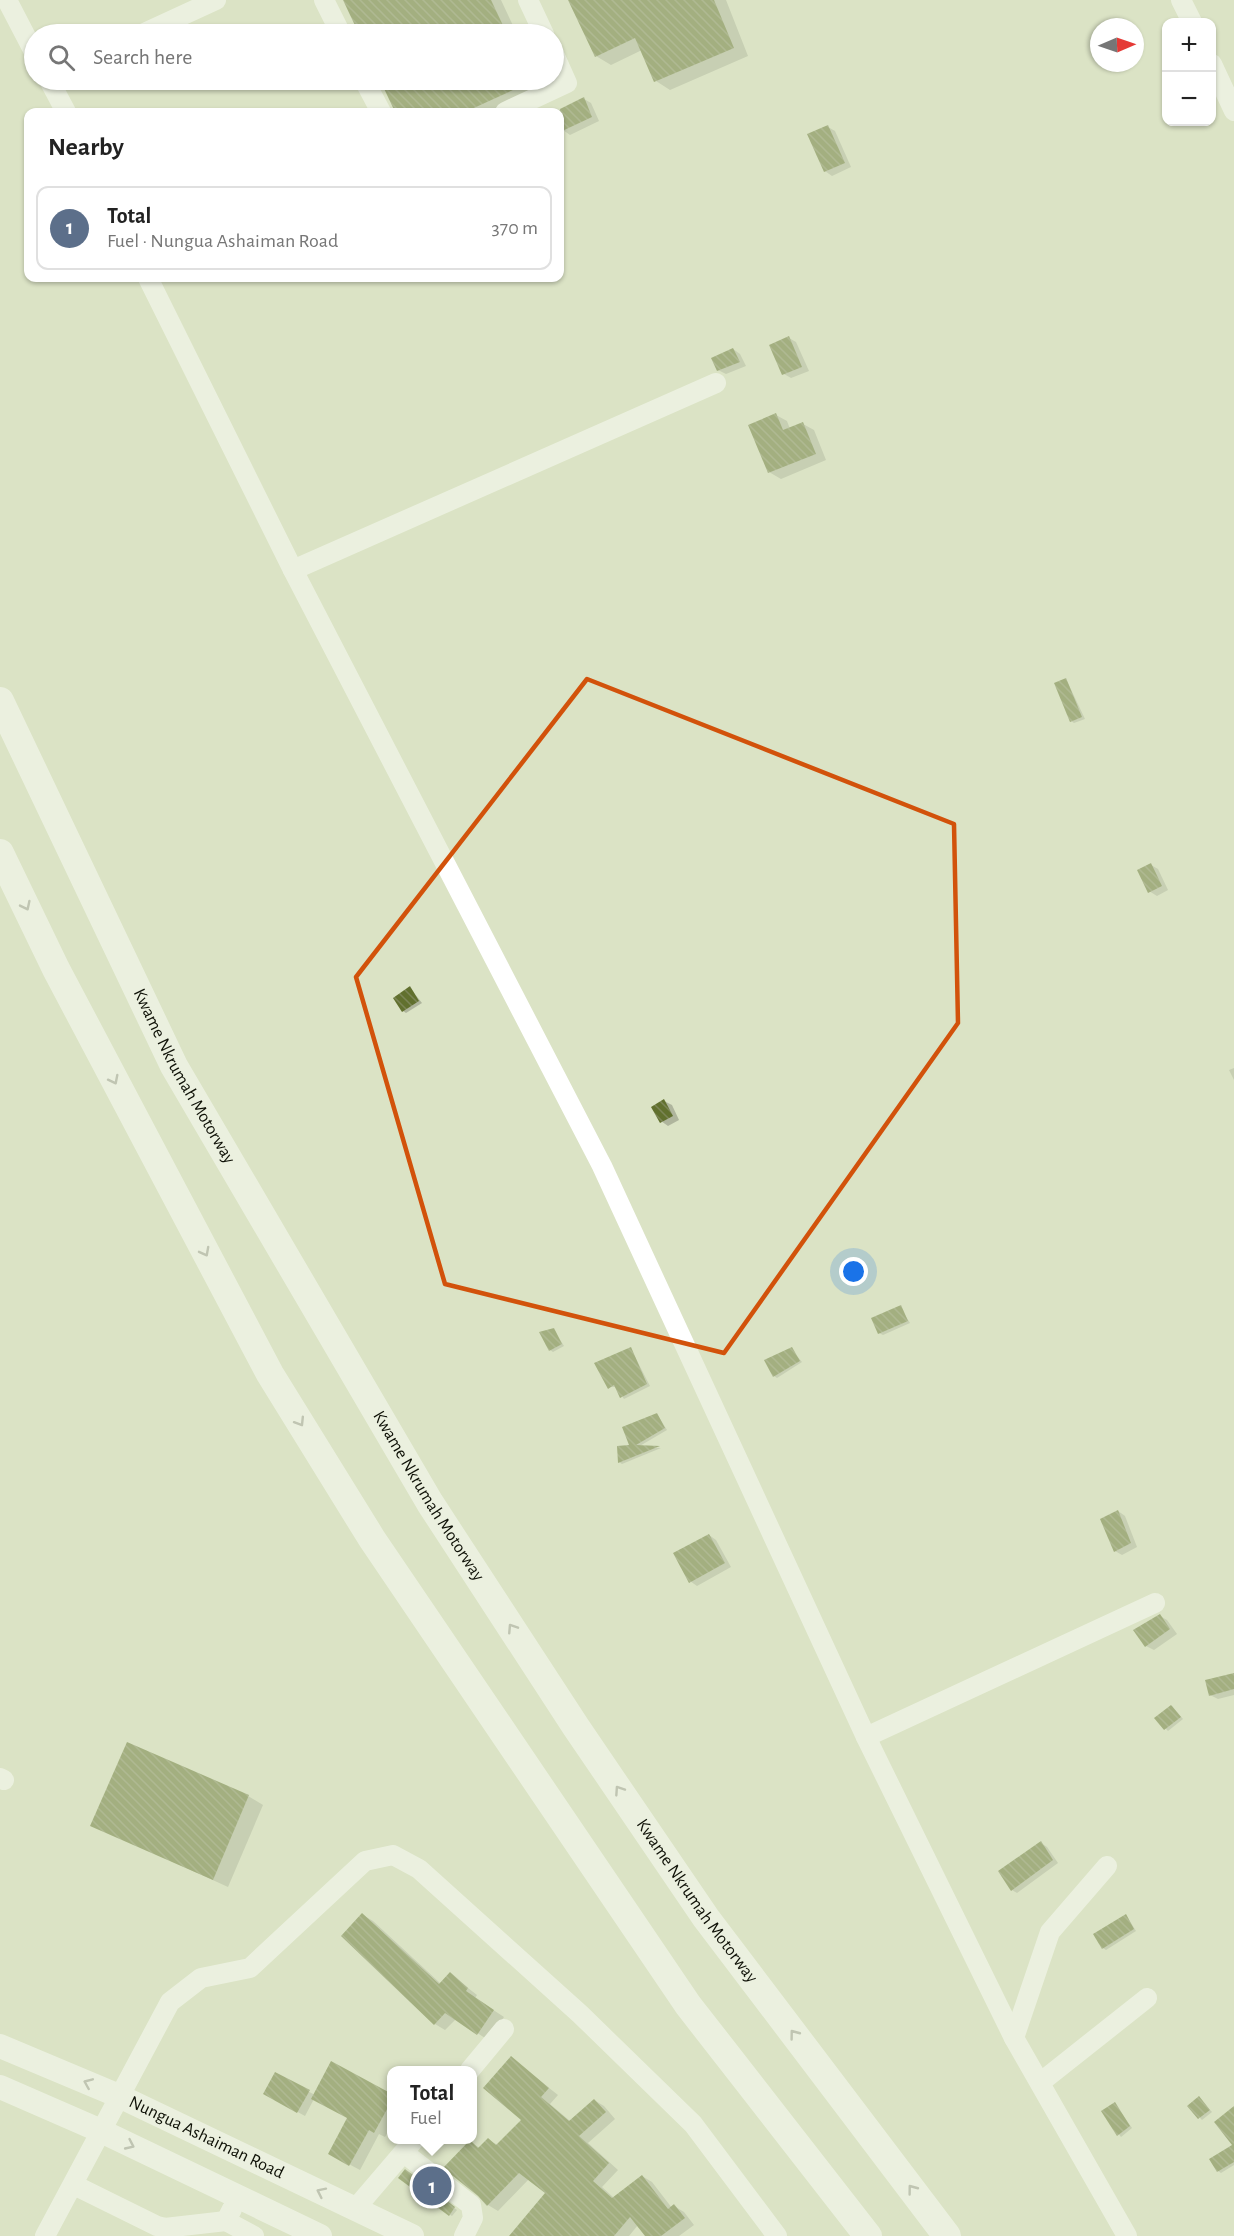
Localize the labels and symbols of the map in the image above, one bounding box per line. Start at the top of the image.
north arrow [1090,18,1144,72]
one-way arrow [18,900,30,911]
street label: Kwame Nkrumah Motorway [130,986,238,1167]
one-way arrow [107,1074,118,1084]
one-way arrow [198,1246,209,1256]
your location [839,1257,868,1286]
street label: Kwame Nkrumah Motorway [369,1408,488,1585]
one-way arrow [293,1416,305,1426]
one-way arrow [507,1624,519,1634]
one-way arrow [615,1786,626,1797]
street label: Kwame Nkrumah Motorway [633,1816,761,1986]
one-way arrow [790,2030,801,2041]
one-way arrow [83,2078,94,2090]
street label: Nungua Ashaiman Road [126,2093,287,2182]
one-way arrow [124,2138,135,2150]
pin: 1 [412,2164,452,2208]
one-way arrow [908,2185,919,2196]
one-way arrow [317,2188,328,2200]

